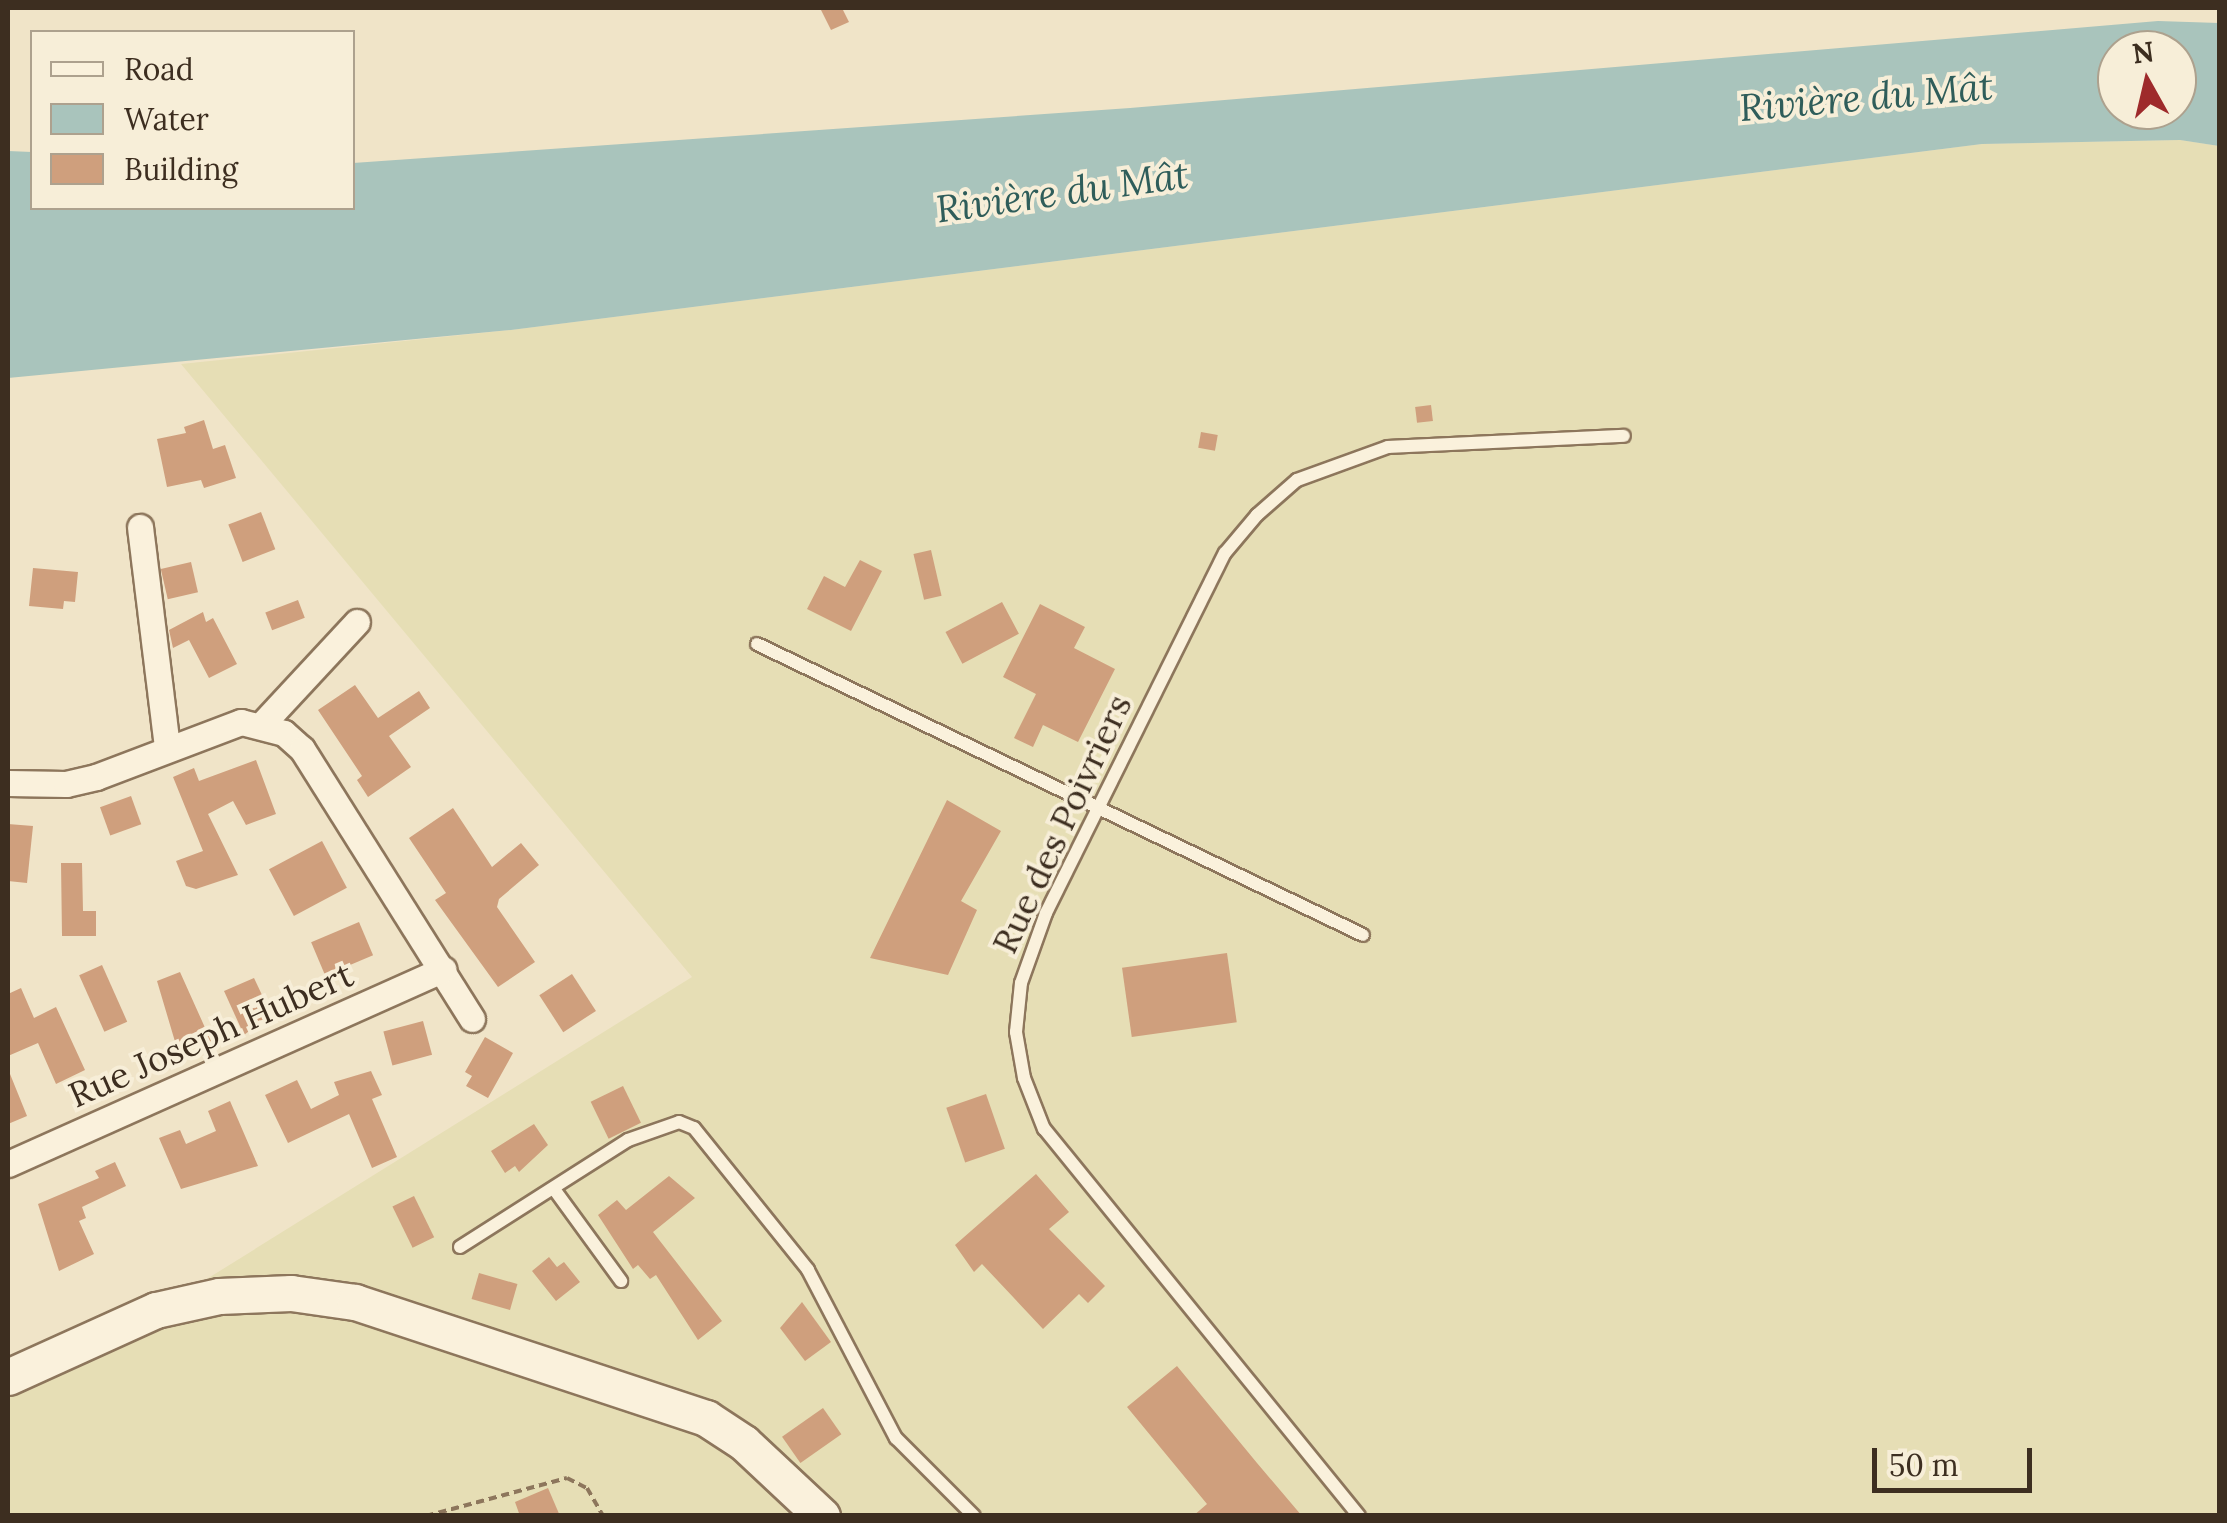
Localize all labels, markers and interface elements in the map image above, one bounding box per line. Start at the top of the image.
legend [30,30,355,210]
north arrow [2097,30,2197,130]
text: N [2130,33,2156,72]
text: Road [124,50,194,88]
water label: Rivière du Mât [1737,63,1995,131]
text: Water [124,100,209,138]
text: Building [124,150,238,188]
water label: Rivière du Mât [933,152,1191,232]
street label: Rue des Poivriers [984,688,1140,960]
street label: Rue Joseph Hubert [62,953,360,1117]
scale bar [1877,1428,2037,1490]
text: 50 m [1889,1446,1959,1484]

